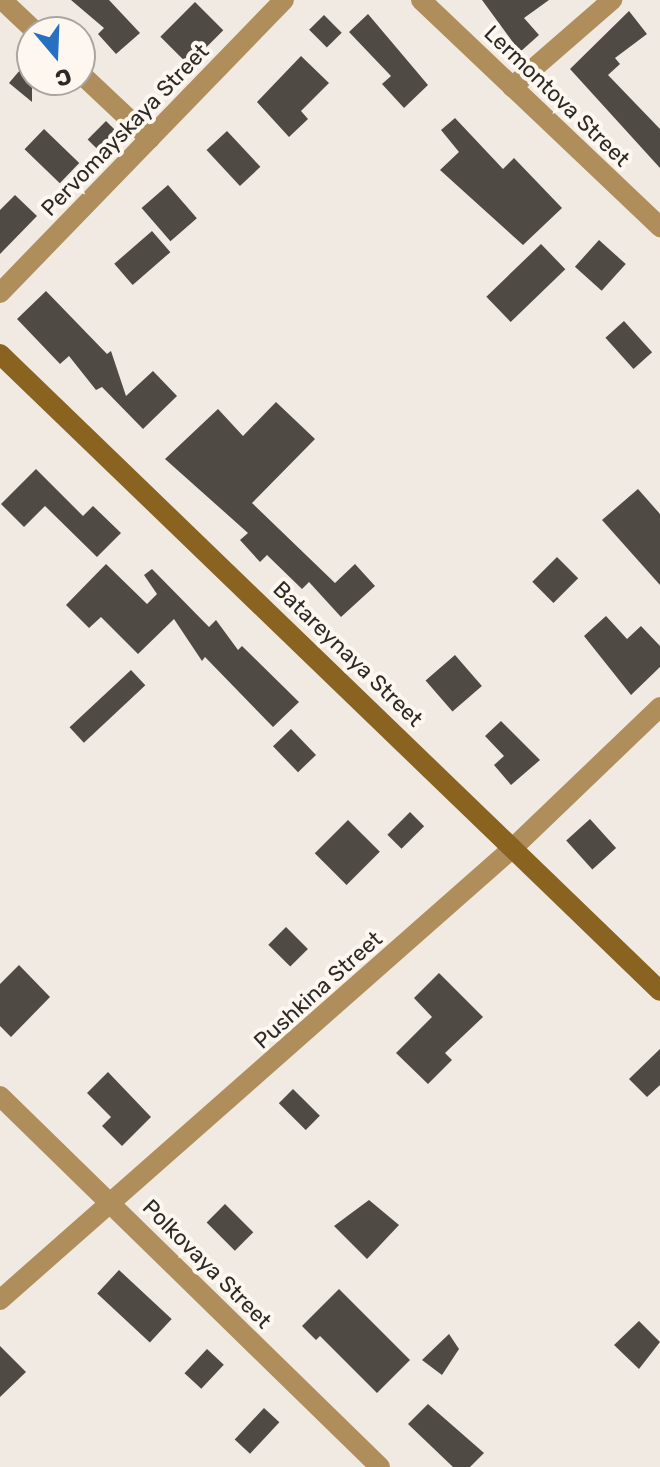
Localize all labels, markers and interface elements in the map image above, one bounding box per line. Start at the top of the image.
north arrow [16,16,96,96]
street label: Lermontova Street [479,20,635,172]
street label: Pervomayskaya Street [36,38,214,222]
text: С [52,62,75,93]
street label: Batareynaya Street [268,576,428,732]
street label: Pushkina Street [249,926,387,1054]
street label: Polkovaya Street [137,1194,277,1334]

